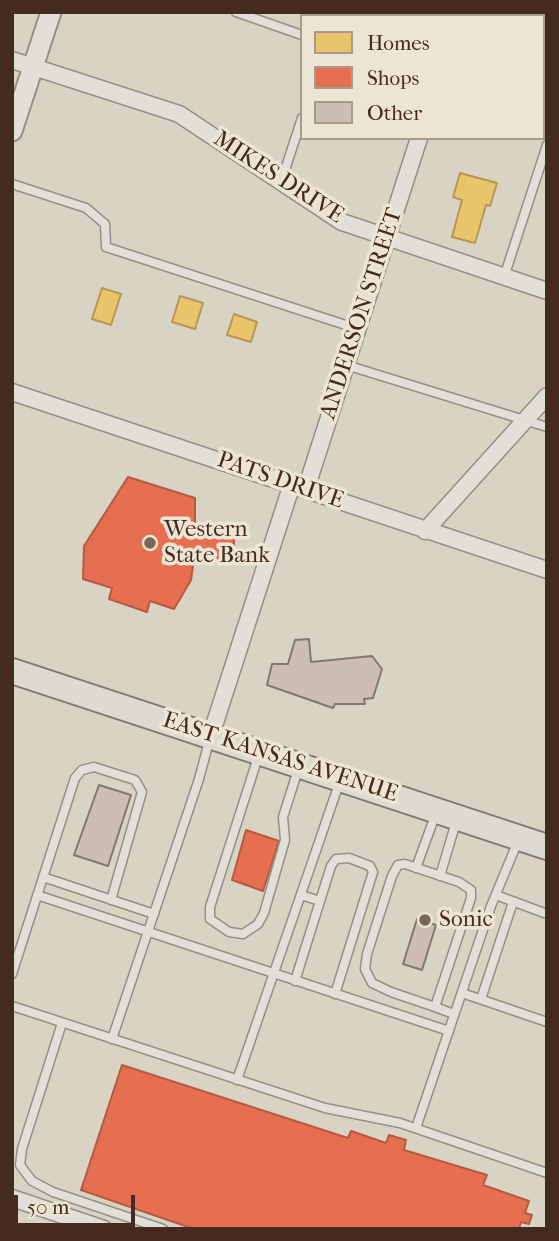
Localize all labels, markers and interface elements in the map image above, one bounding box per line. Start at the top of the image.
legend [300,14,545,140]
text: Homes [367,31,429,55]
text: Shops [367,66,419,90]
text: Other [367,101,422,125]
street label: MIKES DRIVE [208,126,348,230]
street label: ANDERSON STREET [315,205,409,423]
street label: PATS DRIVE [213,447,347,515]
place label: Western State Bank [164,516,270,570]
marker: Western State Bank [142,535,158,551]
street label: EAST KANSAS AVENUE [159,707,401,809]
place label: Sonic [439,906,493,934]
marker: Sonic [417,912,433,928]
scale bar [18,1182,138,1226]
text: 50 m [27,1195,70,1219]

